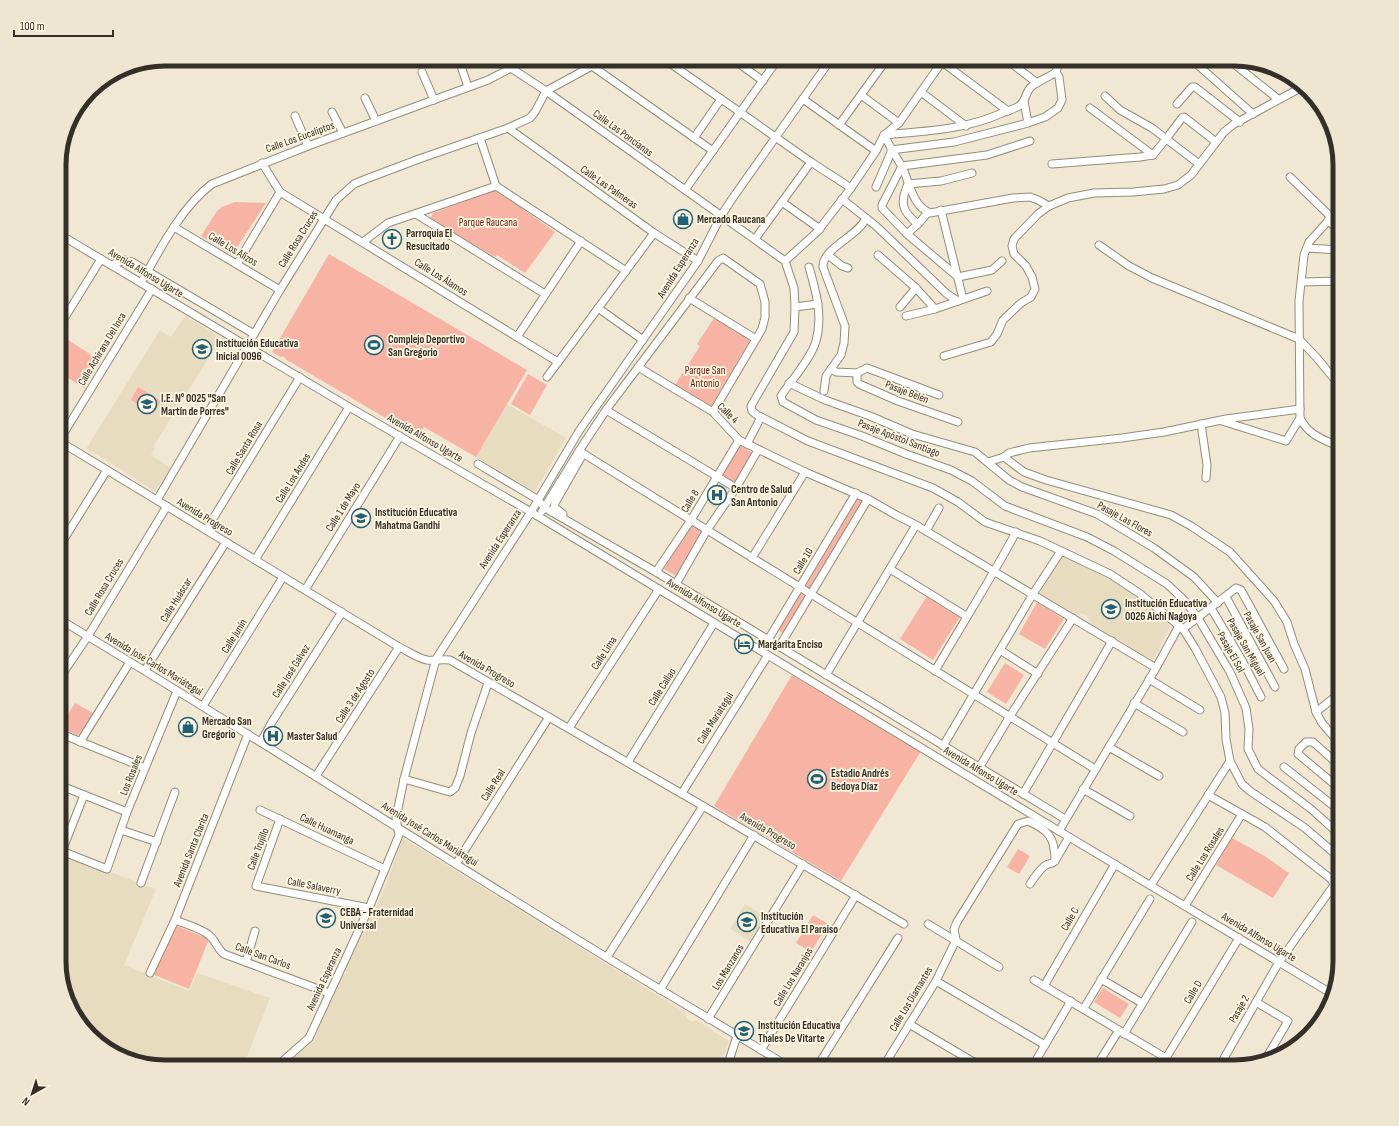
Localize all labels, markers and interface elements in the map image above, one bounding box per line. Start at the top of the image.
scale bar [14,12,113,38]
text: 100 m [20,19,45,34]
street label: Calle Las Poncianas [590,107,656,159]
street label: Calle Los Eucaliptos [264,119,336,155]
street label: Calle Las Palmeras [578,162,640,212]
street label: Calle Rosa Cruces [275,208,321,270]
shop icon: Mercado Raucana [672,208,694,230]
place label: Mercado Raucana [697,213,766,226]
park label: Parque Raucana [459,216,517,229]
place label: Parroquia El Resucitado [406,227,452,253]
church icon: Parroquia El Resucitado [381,228,403,250]
street label: Calle Los Alizos [206,229,260,269]
street label: Avenida Esperanza [654,236,702,301]
street label: Avenida Alfonso Ugarte [105,245,186,300]
street label: Calle Los Álamos [412,255,470,299]
street label: Calle Achirana Del Inca [75,310,129,388]
place label: Complejo Deportivo San Gregorio [388,333,465,359]
sports icon: Complejo Deportivo San Gregorio [363,334,385,356]
place label: Institución Educativa Inicial 0096 [216,337,299,363]
school or university icon: Institución Educativa Inicial 0096 [191,338,213,360]
park label: Parque San Antonio [685,364,726,390]
street label: Pasaje Belén [883,378,931,406]
place label: I.E. N° 0025 "San Martín de Porres" [161,392,229,418]
school or university icon: I.E. N° 0025 "San Martín de Porres" [136,393,158,415]
street label: Calle 4 [715,400,742,426]
street label: Avenida Alfonso Ugarte [384,411,465,465]
street label: Pasaje Apóstol Santiago [856,416,942,460]
street label: Calle Santa Rosa [223,419,265,477]
street label: Calle Los Andes [273,451,313,505]
street label: Calle 1 de Mayo [323,480,363,534]
place label: Centro de Salud San Antonio [731,483,792,509]
hospital icon: Centro de Salud San Antonio [706,484,728,506]
street label: Calle 8 [678,487,702,515]
street label: Avenida Progreso [174,495,236,539]
street label: Pasaje Las Flores [1095,498,1155,540]
place label: Institución Educativa Mahatma Gandhi [375,506,458,532]
school or university icon: Institución Educativa Mahatma Gandhi [350,507,372,529]
street label: Avenida Esperanza [475,507,524,572]
street label: Calle 10 [790,545,816,577]
street label: Calle Rosa Cruces [82,556,126,618]
street label: Calle Huáscar [157,575,195,625]
street label: Avenida Alfonso Ugarte [663,575,744,630]
place label: Institución Educativa 0026 Aichi Nagoya [1125,597,1208,623]
school or university icon: Institución Educativa 0026 Aichi Nagoya [1100,598,1122,620]
street label: Pasaje San Juan [1241,609,1279,665]
street label: Calle Junín [218,616,250,656]
street label: Pasaje San Miguel [1224,616,1268,678]
street label: Avenida José Carlos Mariátegui [102,629,205,698]
street label: Pasaje El Sol [1214,629,1248,675]
hotel icon: Margarita Enciso [733,633,755,655]
street label: Calle Lima [588,634,620,672]
place label: Margarita Enciso [758,638,823,651]
street label: Calle José Galvez [269,642,313,700]
street label: Avenida Progreso [456,647,518,691]
street label: Calle Callao [645,665,679,708]
street label: Calle 3 de Agosto [333,666,378,726]
street label: Calle Mariategui [694,690,736,746]
place label: Mercado San Gregorio [202,715,252,741]
shop icon: Mercado San Gregorio [177,716,199,738]
hospital icon: Master Salud [262,725,284,747]
place label: Master Salud [287,730,338,743]
street label: Avenida Alfonso Ugarte [940,743,1021,798]
street label: Los Rosales [117,753,145,797]
street label: Calle Real [478,767,508,803]
place label: Estadio Andrés Bedoya Díaz [831,767,889,793]
sports icon: Estadio Andrés Bedoya Díaz [806,768,828,790]
street label: Avenida José Carlos Mariátegui [379,798,481,869]
street label: Avenida Progreso [737,809,799,853]
street label: Avenida Santa Clarita [170,811,212,889]
street label: Calle Huamanga [298,811,356,847]
street label: Calle Los Rosales [1183,824,1227,884]
street label: Calle Trujillo [244,826,272,872]
street label: Calle Salaverry [286,874,342,898]
street label: Calle C [1058,905,1082,933]
place label: CEBA - Fraternidad Universal [340,906,414,932]
school or university icon: CEBA - Fraternidad Universal [315,907,337,929]
street label: Avenida Alfonso Ugarte [1218,909,1299,964]
place label: Institución Educativa El Paraiso [761,910,838,936]
school or university icon: Institución Educativa El Paraiso [736,911,758,933]
street label: Calle San Carlos [233,940,293,972]
street label: Los Manzanos [709,942,747,992]
street label: Avenida Esperanza [303,945,344,1013]
street label: Calle Los Naranjos [770,945,816,1009]
street label: Calle Los Diamantes [887,964,935,1034]
street label: Calle D [1181,978,1205,1006]
street label: Pasaje 2 [1226,993,1252,1025]
place label: Institución Educativa Thales De Vitarte [758,1019,841,1045]
school or university icon: Institución Educativa Thales De Vitarte [733,1020,755,1042]
north arrow [12,1074,52,1114]
text: N [20,1094,32,1108]

